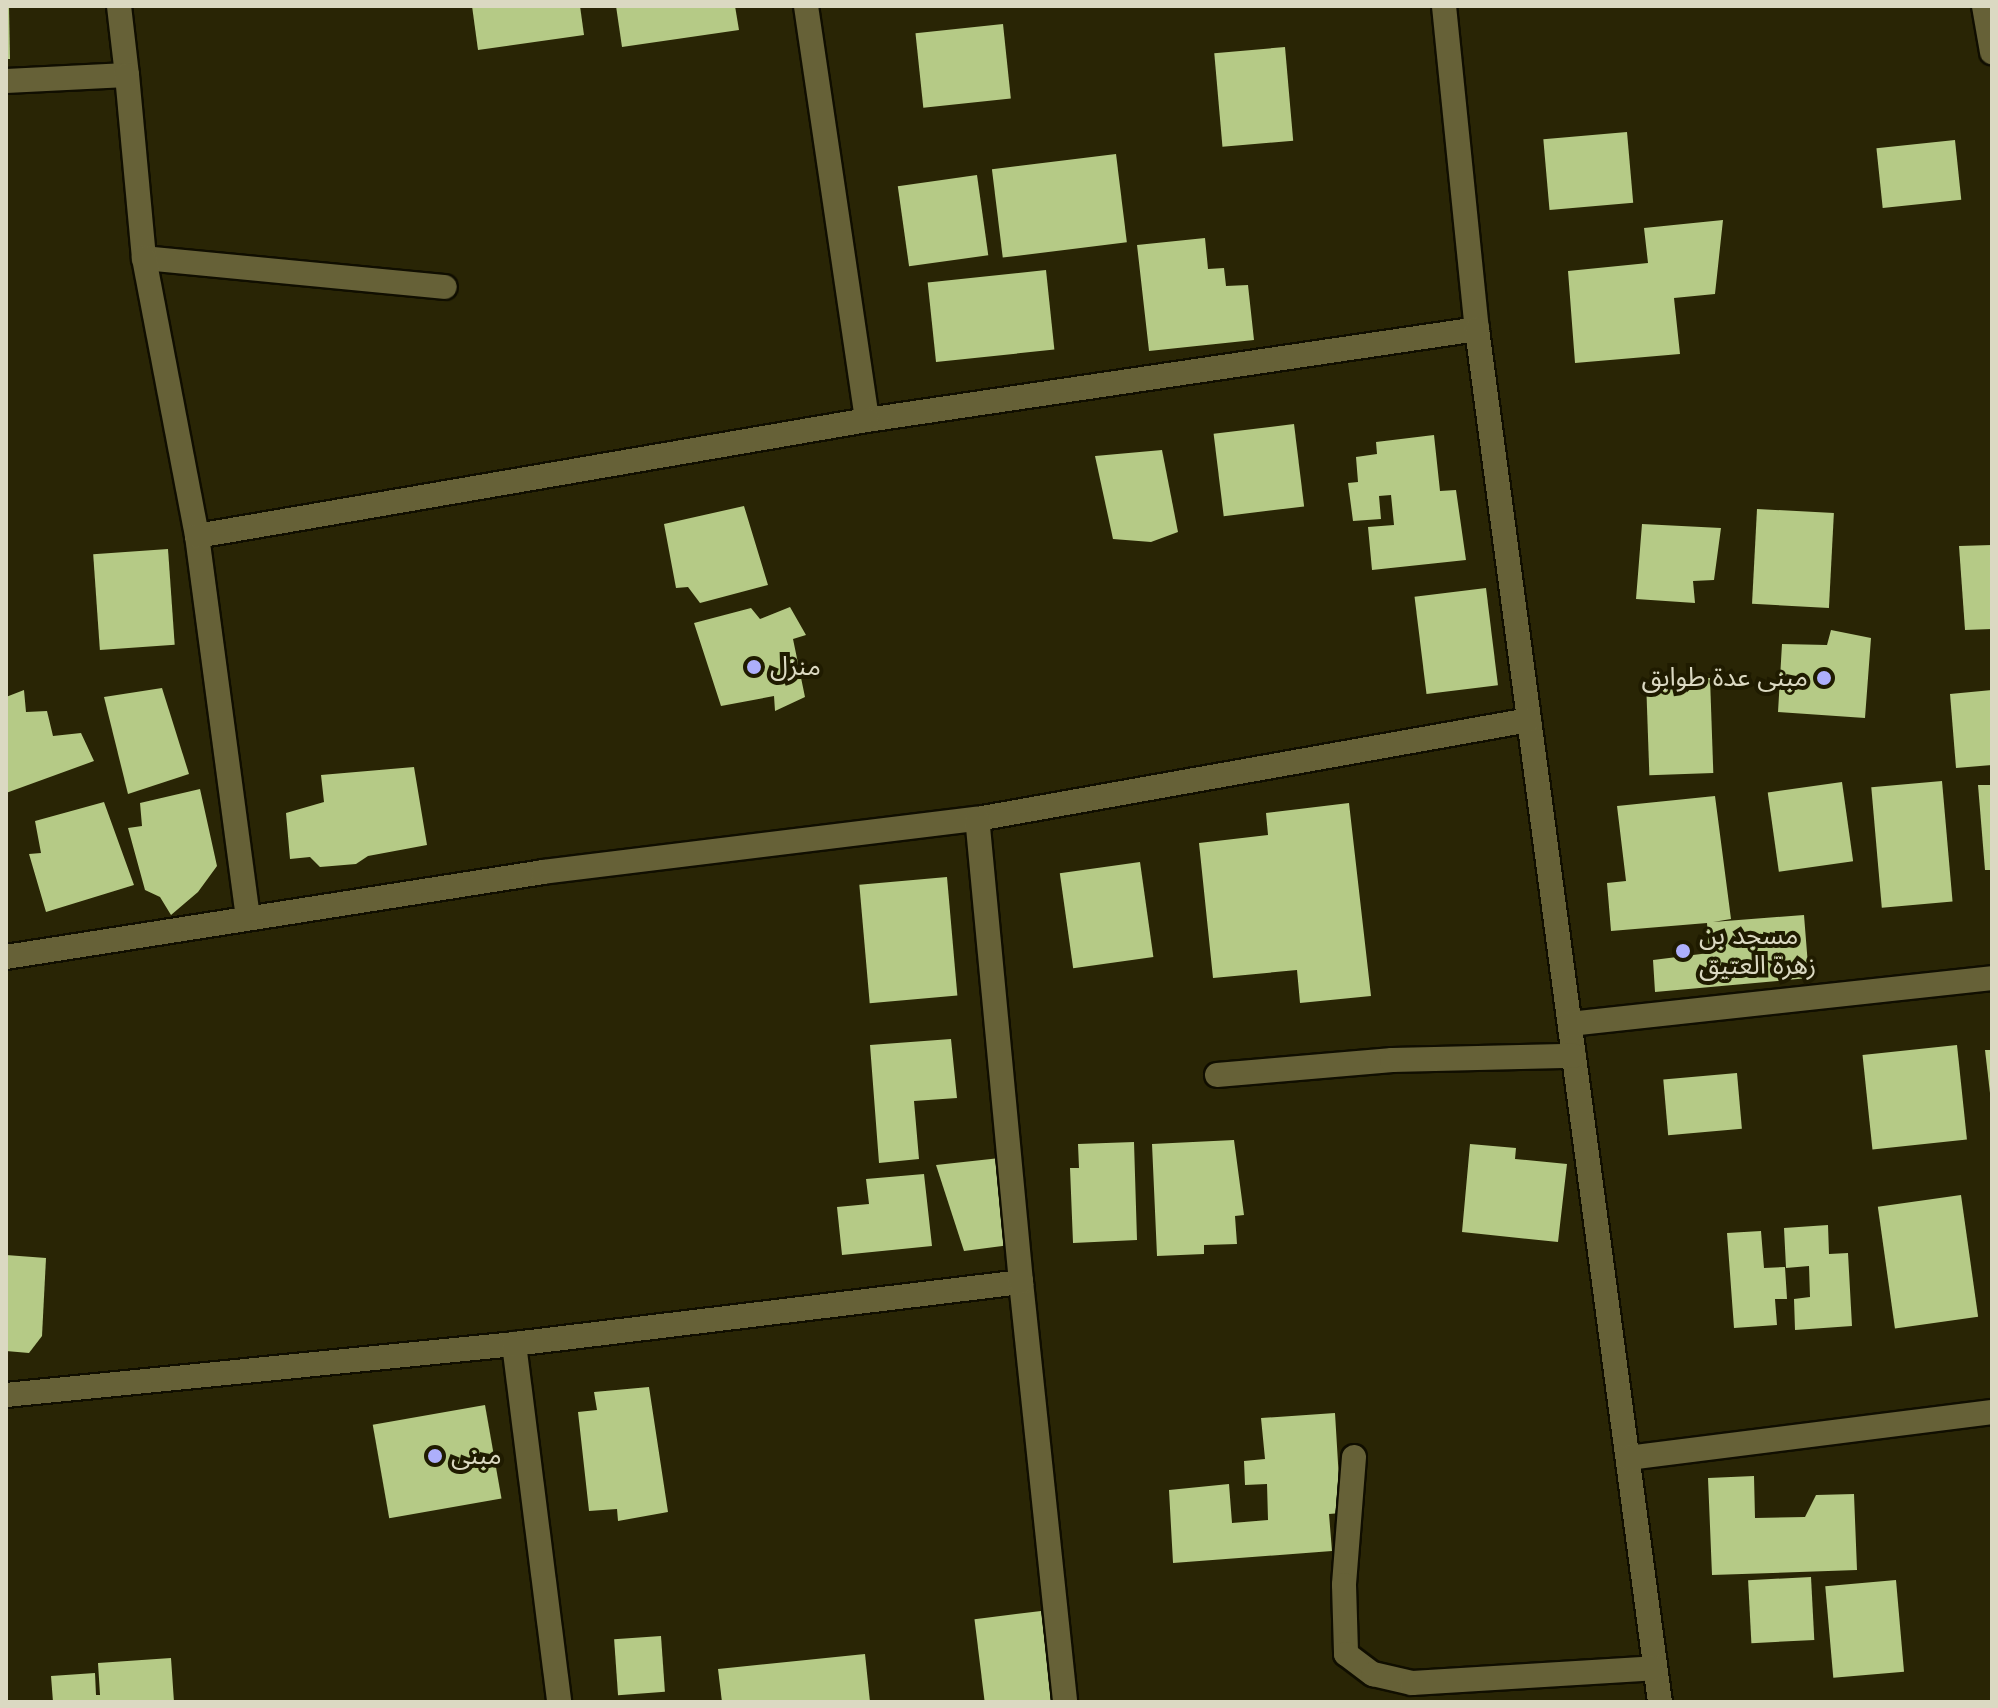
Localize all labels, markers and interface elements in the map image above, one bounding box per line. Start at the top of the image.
place label: منزل [770,651,821,683]
marker: منزل [745,658,763,676]
place label: مبنى عدة طوابق [1641,662,1808,694]
marker: مبنى عدة طوابق [1815,669,1833,687]
place label: مسجد بن زهرة العتيق [1699,920,1816,982]
marker: مسجد بن زهرة العتيق [1674,942,1692,960]
place label: مبنى [451,1440,502,1472]
marker: مبنى [426,1447,444,1465]

